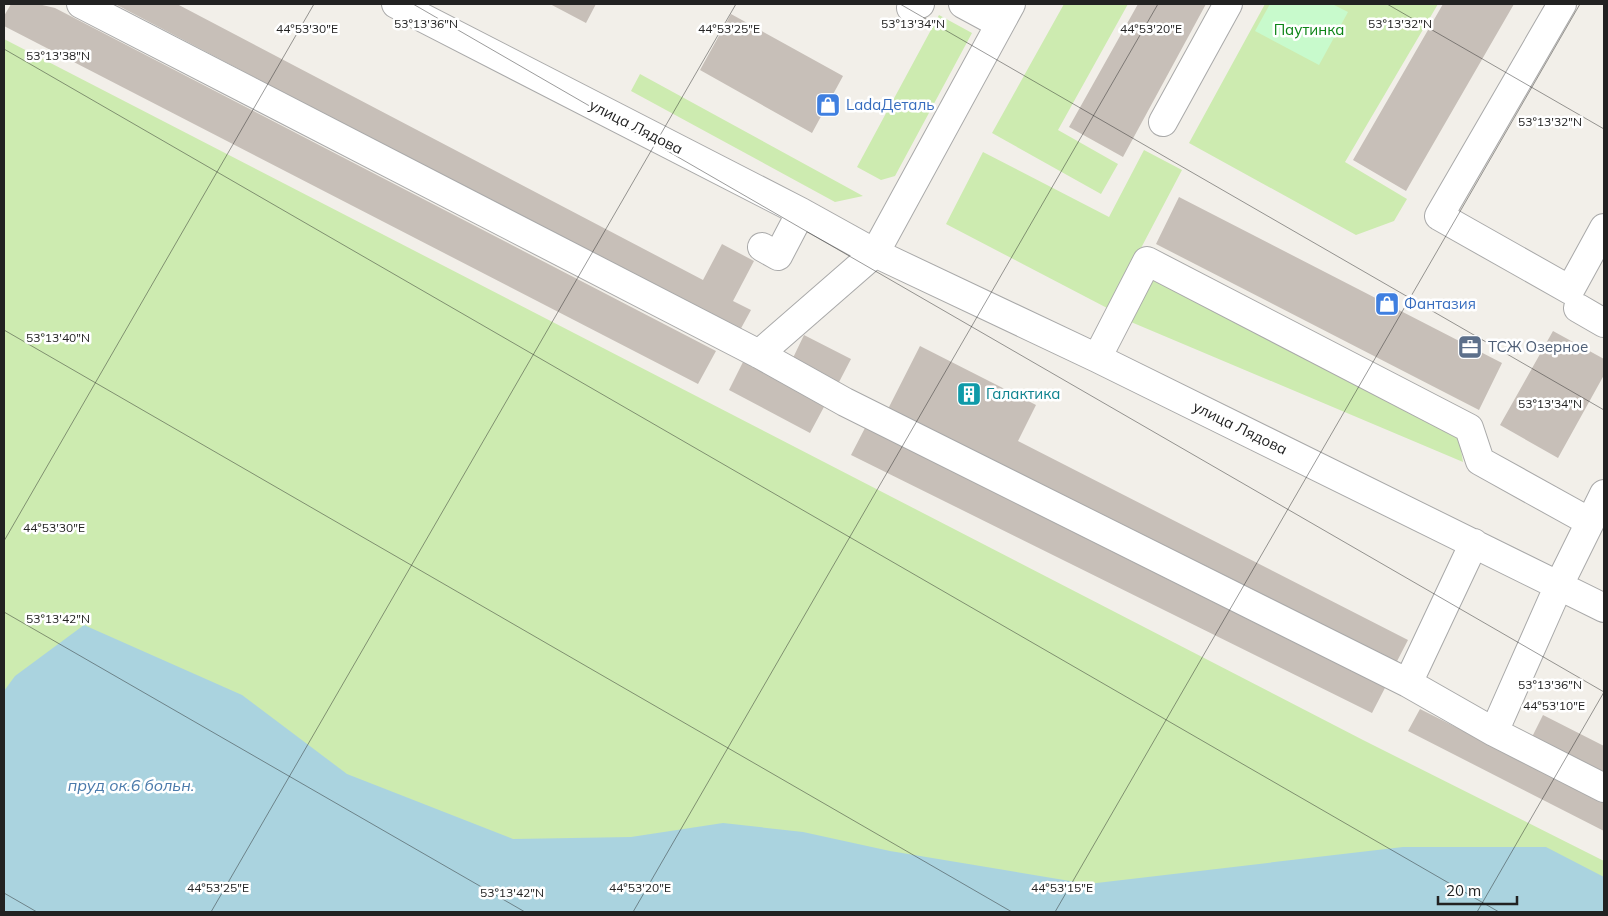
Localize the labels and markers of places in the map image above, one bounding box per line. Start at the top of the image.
shop icon: LadaДеталь [815,92,841,118]
place label: LadaДеталь [846,95,935,114]
shop icon: Фантазия [1374,291,1400,317]
place label: Фантазия [1404,294,1476,313]
office icon: ТСЖ Озерное [1457,334,1483,360]
place label: ТСЖ Озерное [1488,337,1588,356]
building icon: Галактика [956,381,982,407]
place label: Галактика [986,384,1060,403]

